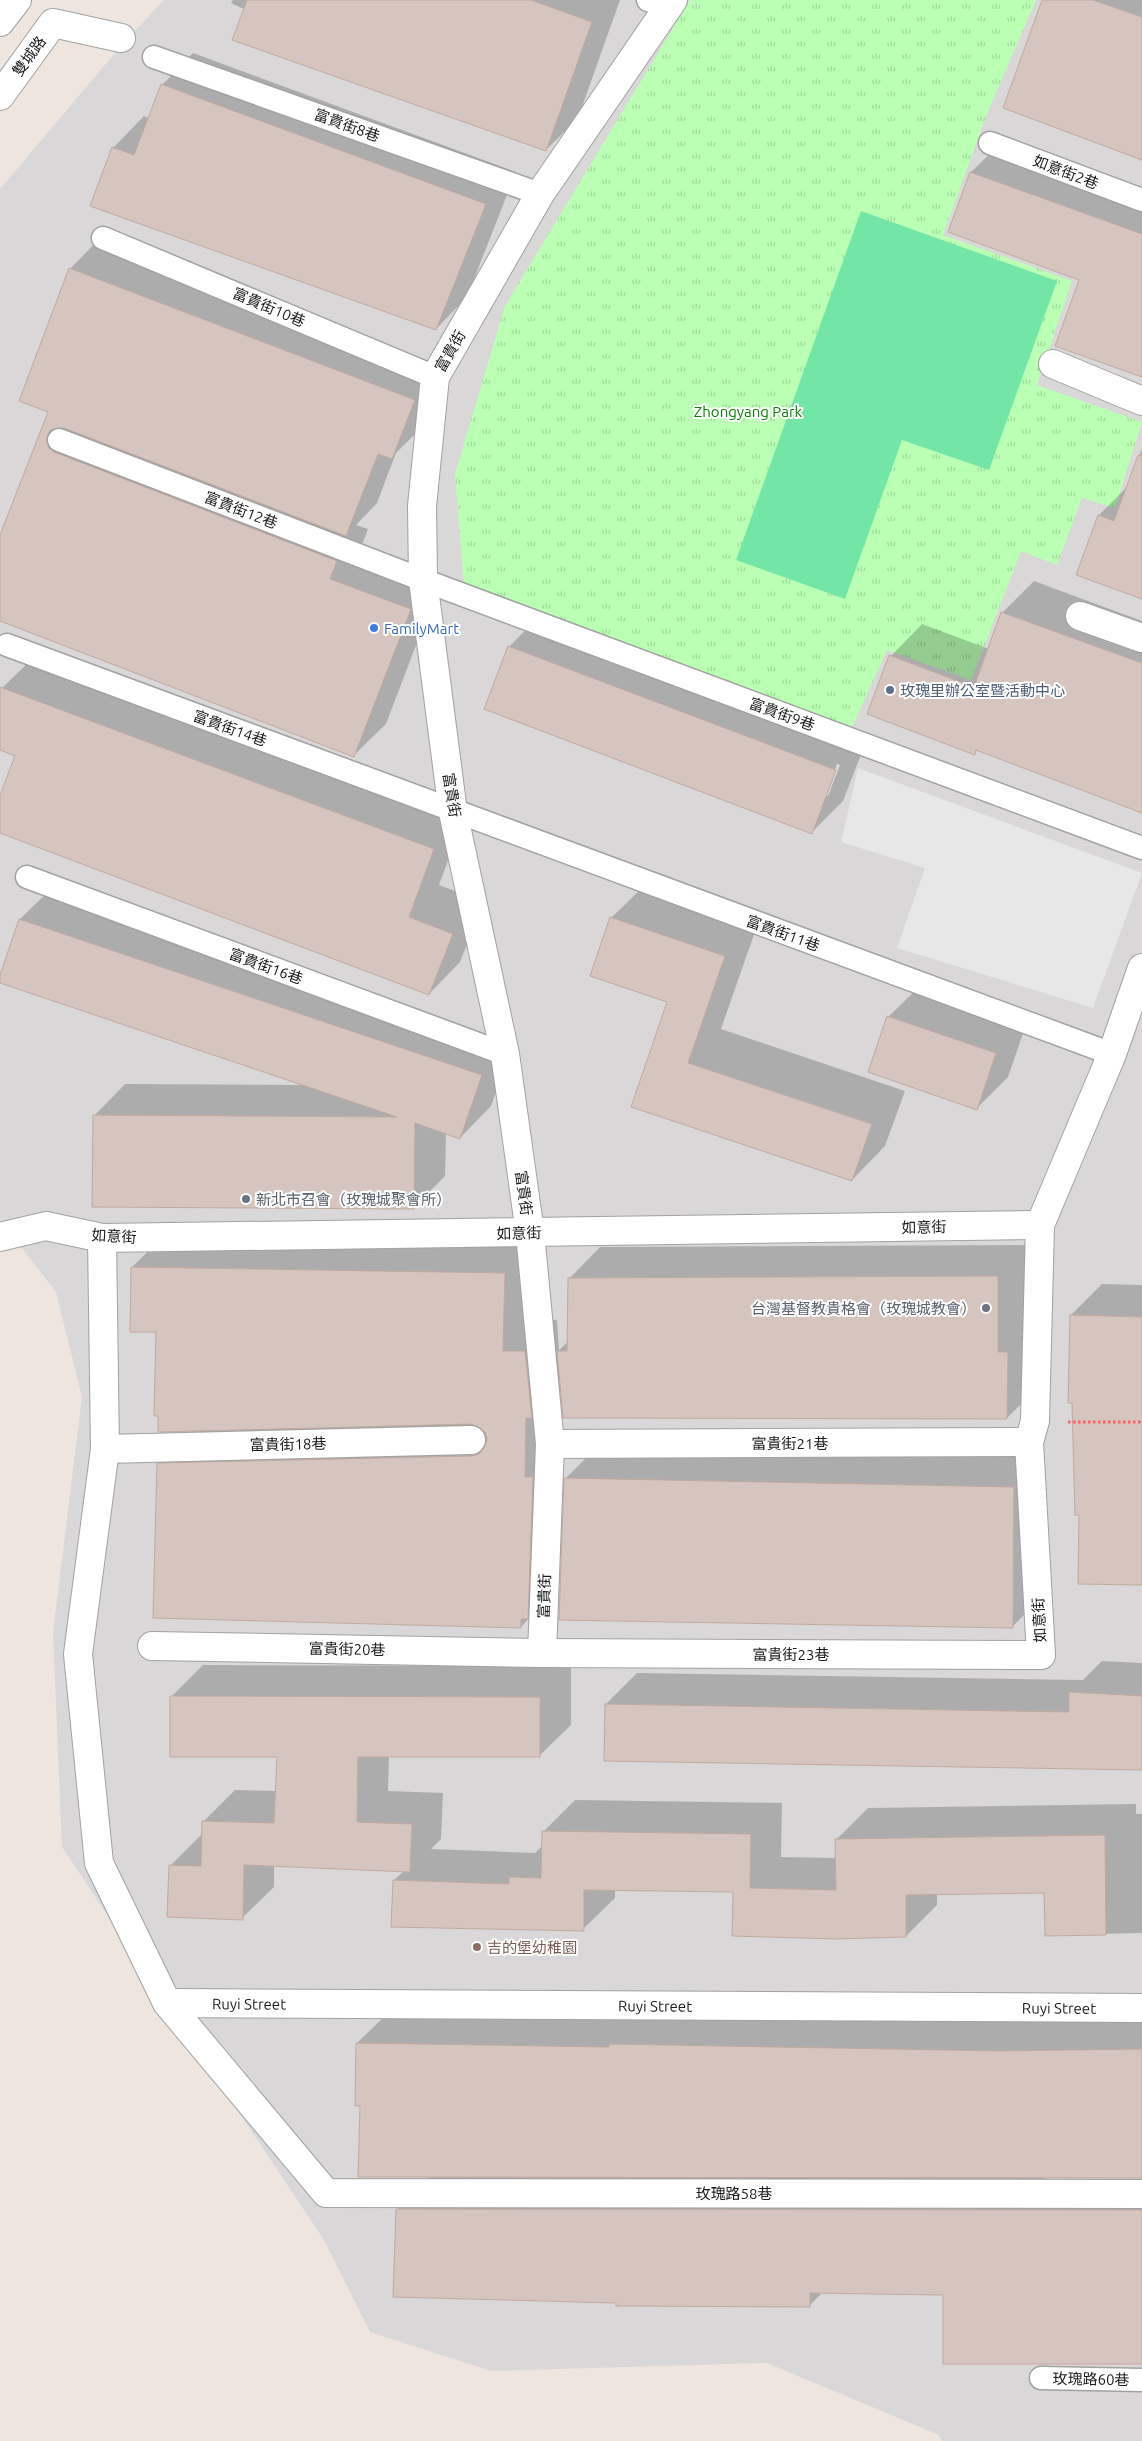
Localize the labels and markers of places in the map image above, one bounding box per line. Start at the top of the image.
place label: FamilyMart [384,620,459,637]
marker: FamilyMart [368,622,380,634]
place label: 玫瑰里辦公室暨活動中心 [900,682,1065,699]
marker: 玫瑰里辦公室暨活動中心 [884,684,896,696]
place label: 新北市召會（玫瑰城聚會所） [256,1191,451,1208]
marker: 新北市召會（玫瑰城聚會所） [240,1193,252,1205]
place label: 台灣基督教貴格會（玫瑰城教會） [751,1300,976,1317]
marker: 台灣基督教貴格會（玫瑰城教會） [980,1302,992,1314]
place label: 吉的堡幼稚園 [487,1939,577,1956]
marker: 吉的堡幼稚園 [471,1941,483,1953]

